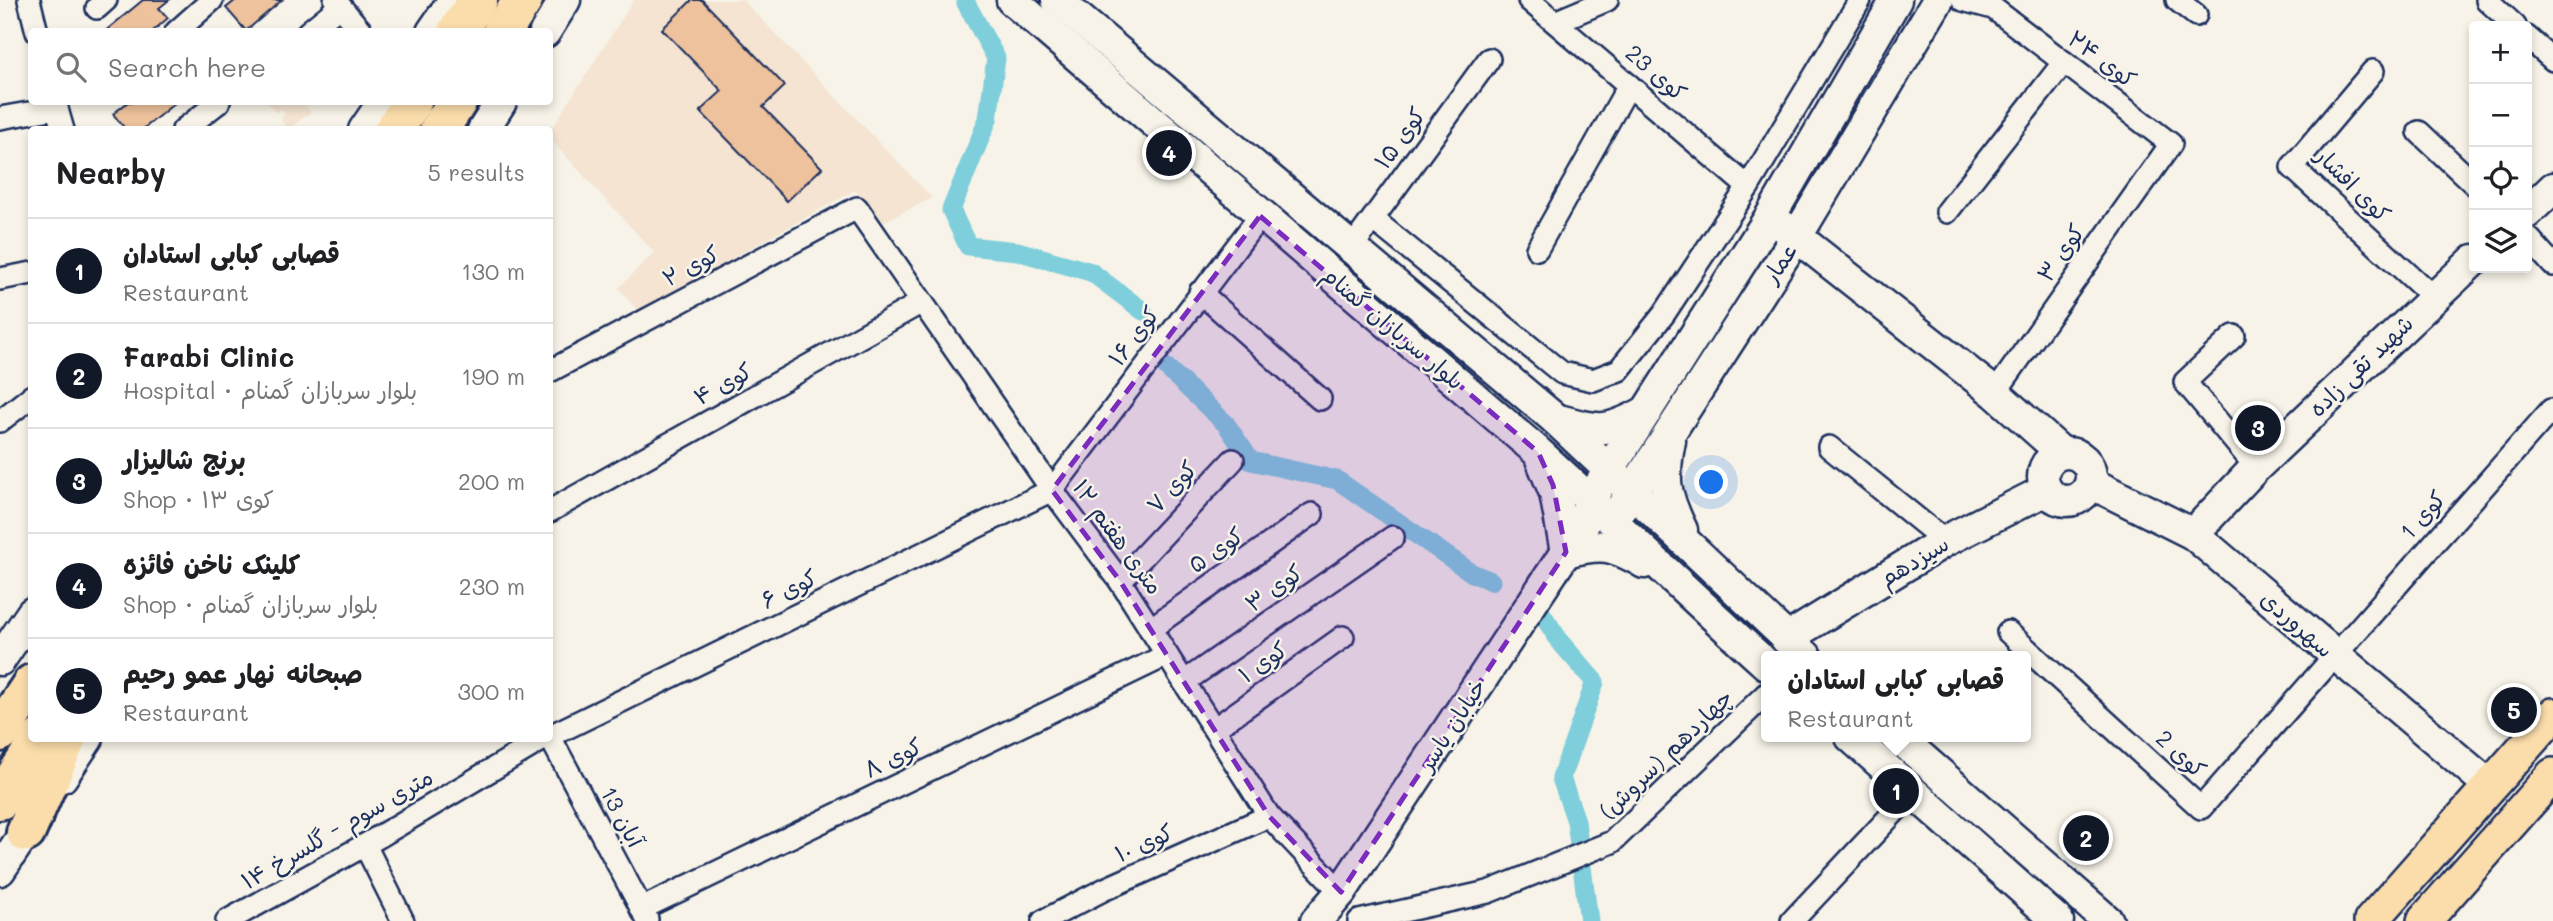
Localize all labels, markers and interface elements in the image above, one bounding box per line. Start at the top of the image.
map controls [2469,21,2532,273]
button: + [2469,21,2532,84]
street label: کوی ۲۴ [2062,23,2143,94]
search box [28,28,553,105]
street label: کوی 23 [1620,38,1694,107]
icon: search [52,48,90,86]
text: Search here [108,50,266,84]
button: − [2469,84,2532,147]
street label: کوی ۱۵ [1367,100,1432,174]
pin: 4 [1146,127,1192,179]
street label: کوی افشار [2308,139,2398,228]
button: locate [2469,147,2532,210]
text: Nearby [56,152,166,192]
text: 5 results [428,157,525,187]
button: layers [2469,210,2532,273]
street label: کوی ۳ [2030,218,2091,287]
text: قصابی کبابی استادان [123,236,340,270]
street label: عمار [1754,236,1804,290]
street label: کوی ۲ [657,238,724,293]
text: 1 [74,256,84,286]
text: 130 m [461,256,525,286]
street label: بلوار سربازان گمنام [1314,259,1471,399]
text: Restaurant [123,277,249,307]
street label: کوی ۱۶ [1101,299,1166,371]
street label: شهید تقی زاده [2302,308,2420,423]
text: Farabi Clinic [123,340,294,374]
street label: کوی ۴ [688,355,757,411]
text: 2 [73,361,85,391]
text: 190 m [461,361,525,391]
text: Hospital · بلوار سربازان گمنام [123,375,417,405]
pin: 3 [2235,402,2281,454]
text: برنج شالیزار [123,442,246,476]
street label: کوی ۷ [1139,454,1203,519]
your location [1694,465,1728,499]
text: 3 [72,466,86,496]
text: 200 m [458,466,525,496]
street label: ۱۲ متری هفتم [1064,473,1171,602]
text: Shop · کوی ۱۳ [123,484,274,514]
street label: کوی 1 [2393,484,2452,545]
street label: کوی ۵ [1182,519,1249,579]
street label: سیزدهم [1873,528,1956,596]
text: کلینک ناخن فائزه [123,547,300,581]
street label: کوی ۳ [1239,556,1308,618]
street label: کوی ۶ [755,562,822,615]
text: 4 [72,571,86,601]
text: 230 m [459,571,525,601]
street label: سهروردی [2255,583,2341,663]
text: Shop · بلوار سربازان گمنام [123,589,378,619]
street label: کوی ۱ [1232,633,1293,689]
popup [1761,651,2031,742]
text: صبحانه نهار عمو رحیم [123,656,363,690]
text: قصابی کبابی استادان [1788,662,2004,696]
street label: خیابان یاسر [1409,672,1492,778]
text: 5 [72,676,86,706]
text: 300 m [457,676,525,706]
street label: چهاردهم (سروش) [1592,682,1741,828]
pin: 5 [2491,684,2537,736]
text: Restaurant [123,697,249,727]
text: Restaurant [1788,703,1914,733]
street label: کوی 2 [2150,723,2213,784]
street label: کوی ۸ [858,730,927,784]
street label: ۱۴ متری سوم - گلسرخ [235,761,439,898]
pin: 1 [1873,765,1919,817]
street label: 13 آبان [595,781,652,853]
pin: 2 [2063,812,2109,864]
street label: کوی ۱۰ [1110,816,1178,868]

